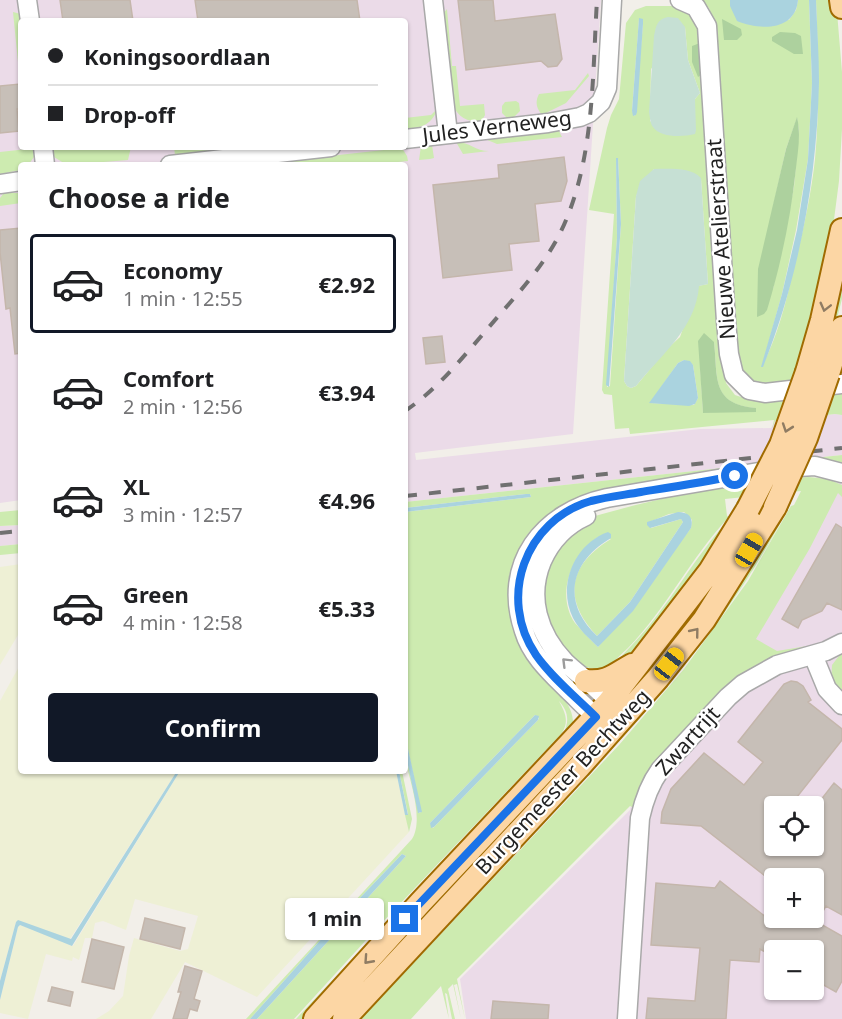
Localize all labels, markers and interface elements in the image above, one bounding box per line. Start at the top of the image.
text: Koningsoordlaan [84,41,271,71]
text: Drop-off [84,99,175,129]
street label: Jules Verneweg [419,103,573,149]
street label: Nieuwe Atelierstraat [699,137,741,340]
text: Choose a ride [48,179,230,216]
text: Economy [123,255,222,285]
icon: car [51,257,105,311]
text: €2.92 [318,269,375,299]
text: 1 min · 12:55 [123,285,243,312]
one-way arrow [820,302,833,312]
text: Comfort [123,363,214,393]
icon: car [51,365,105,419]
text: €3.94 [318,377,375,407]
text: 2 min · 12:56 [123,393,243,420]
one-way arrow [782,422,795,433]
route start [721,462,748,489]
text: XL [123,471,150,501]
icon: car [51,473,105,527]
text: €4.96 [318,485,375,515]
text: 3 min · 12:57 [123,501,243,528]
car [732,530,766,570]
text: Green [123,579,189,609]
icon: car [51,581,105,635]
text: €5.33 [318,593,375,623]
text: 4 min · 12:58 [123,609,243,636]
one-way arrow [687,628,698,639]
car [651,644,687,684]
one-way arrow [563,659,574,670]
street label: Burgemeester Bechtweg [469,682,656,880]
button: Confirm [48,693,378,762]
street label: Zwartrijt [649,700,726,781]
map controls [764,796,824,1000]
button: locate [764,796,824,856]
button: + [764,868,824,928]
callout: 1 min [285,898,384,940]
text: 1 min [307,905,362,932]
route end [391,905,418,932]
button: − [764,940,824,1000]
one-way arrow [364,953,375,964]

